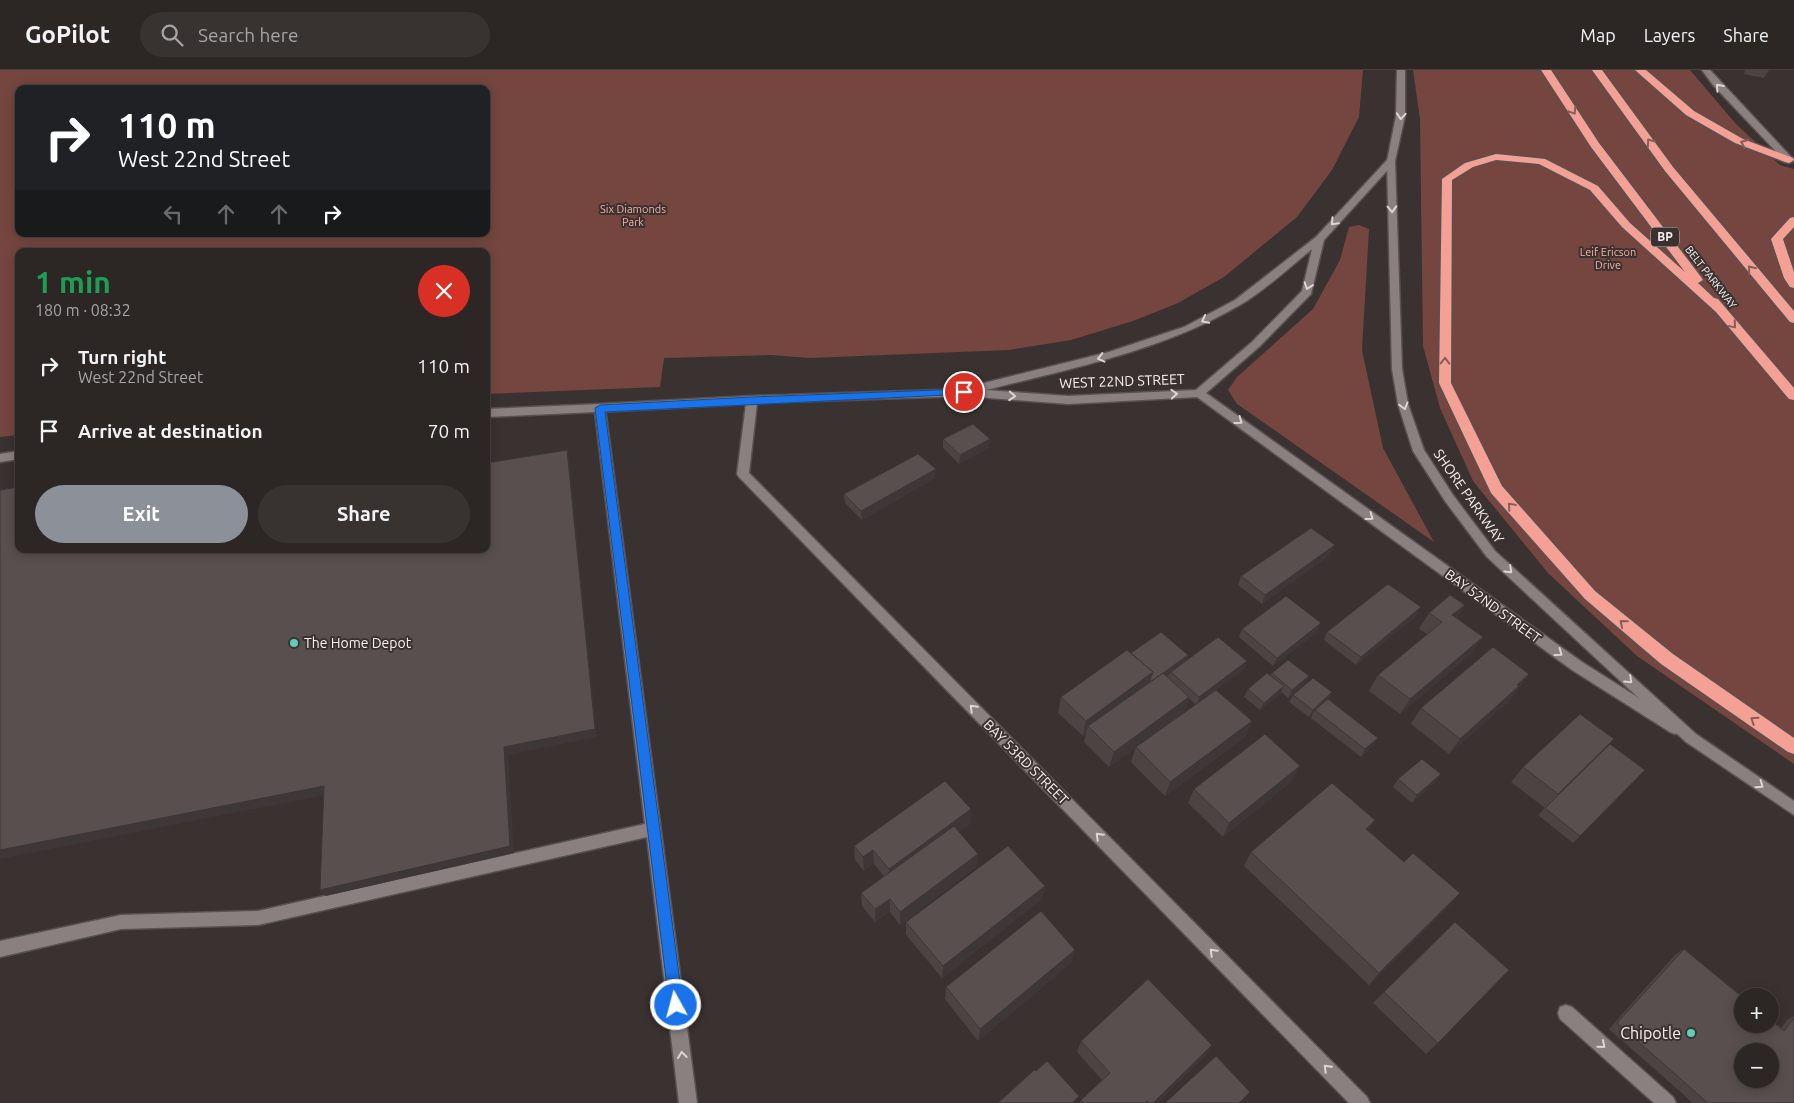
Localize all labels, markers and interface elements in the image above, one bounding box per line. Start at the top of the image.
search box [140,12,490,57]
text: GoPilot [25,21,110,48]
icon: search [158,21,186,49]
text: Search here [198,24,298,46]
text: Map [1580,25,1616,45]
text: Layers [1644,25,1695,45]
text: Share [1723,25,1769,45]
one-way arrow [1716,83,1725,92]
icon: right [35,105,100,170]
text: 110 m [118,105,216,145]
one-way arrow [1567,105,1576,115]
one-way arrow [1396,112,1407,120]
one-way arrow [1740,138,1749,149]
one-way arrow [1647,139,1655,148]
text: West 22nd Street [118,146,290,171]
icon: left [159,200,187,228]
icon: ahead [212,200,240,228]
icon: ahead [265,200,293,228]
icon: right [318,200,346,228]
park label: Six Diamonds Park [600,203,666,228]
one-way arrow [1387,206,1397,214]
one-way arrow [1331,217,1340,226]
road number: BP [1651,228,1679,246]
street label: BELT PARKWAY [1683,243,1740,311]
park label: Leif Ericson Drive [1580,246,1636,271]
text: 1 min [35,265,111,299]
button: close [418,265,470,317]
one-way arrow [1748,265,1757,274]
one-way arrow [1303,281,1313,290]
text: 180 m · 08:32 [35,301,131,319]
one-way arrow [1202,314,1211,324]
one-way arrow [1728,319,1737,328]
text: Turn right [78,346,166,368]
icon: right [35,352,63,380]
one-way arrow [1096,352,1105,363]
text: 110 m [417,355,470,377]
one-way arrow [1440,357,1450,364]
text: West 22nd Street [78,368,203,386]
pin [943,371,985,413]
street label: WEST 22ND STREET [1059,371,1185,391]
icon: arrive [950,378,978,406]
one-way arrow [1171,388,1179,399]
one-way arrow [1009,390,1017,401]
one-way arrow [1398,402,1409,410]
one-way arrow [1233,415,1243,424]
icon: arrive [35,417,63,445]
text: Arrive at destination [78,420,263,442]
text: 70 m [428,420,470,442]
street label: SHORE PARKWAY [1431,446,1507,546]
button: Exit [35,485,248,543]
button: Share [258,485,470,543]
one-way arrow [1508,502,1517,511]
one-way arrow [1364,511,1373,519]
one-way arrow [1504,564,1513,573]
street label: BAY 52ND STREET [1442,566,1544,646]
one-way arrow [1620,619,1629,628]
place label: The Home Depot [304,635,412,651]
marker: The Home Depot [288,637,300,649]
one-way arrow [1553,647,1563,656]
one-way arrow [1623,674,1632,683]
one-way arrow [970,705,979,714]
street label: BAY 53RD STREET [980,716,1072,808]
one-way arrow [1750,717,1759,726]
one-way arrow [1754,779,1764,788]
one-way arrow [1096,833,1105,842]
one-way arrow [1210,949,1219,958]
position arrow [649,978,701,1030]
map controls [1734,988,1779,1088]
button: + [1734,988,1779,1033]
place label: Chipotle [1620,1024,1681,1042]
marker: Chipotle [1685,1027,1697,1039]
one-way arrow [1597,1040,1606,1049]
button: − [1734,1043,1779,1088]
one-way arrow [677,1050,688,1058]
one-way arrow [1324,1065,1333,1074]

